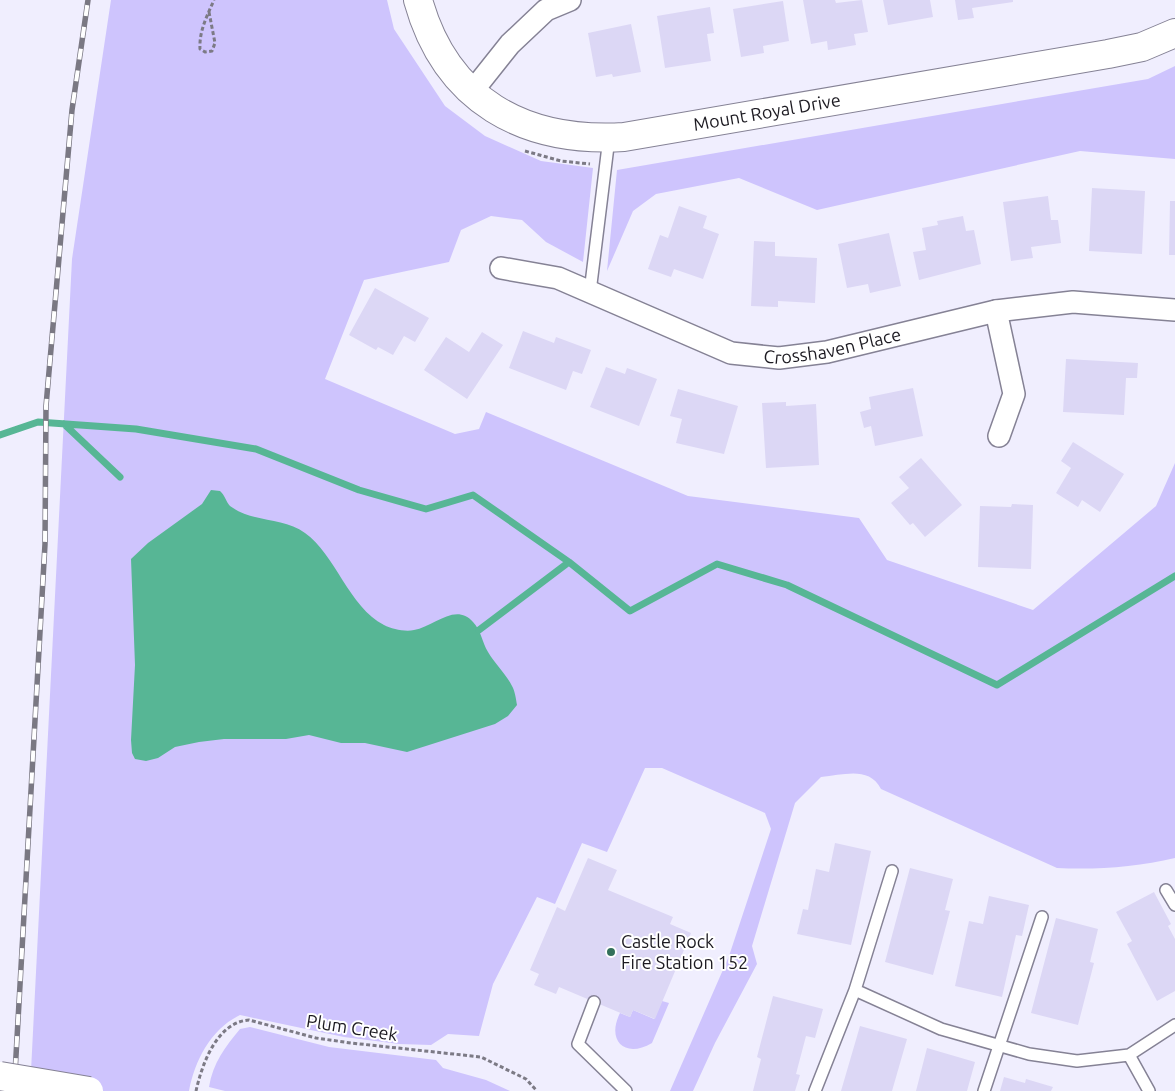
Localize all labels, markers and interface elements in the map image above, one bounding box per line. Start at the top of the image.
street label: Mount Royal Drive [692,89,842,134]
street label: Crosshaven Place [763,323,903,367]
place label: Castle Rock Fire Station 152 [621,931,748,972]
marker: Castle Rock Fire Station 152 [605,946,617,958]
street label: Plum Creek [305,1010,399,1044]

